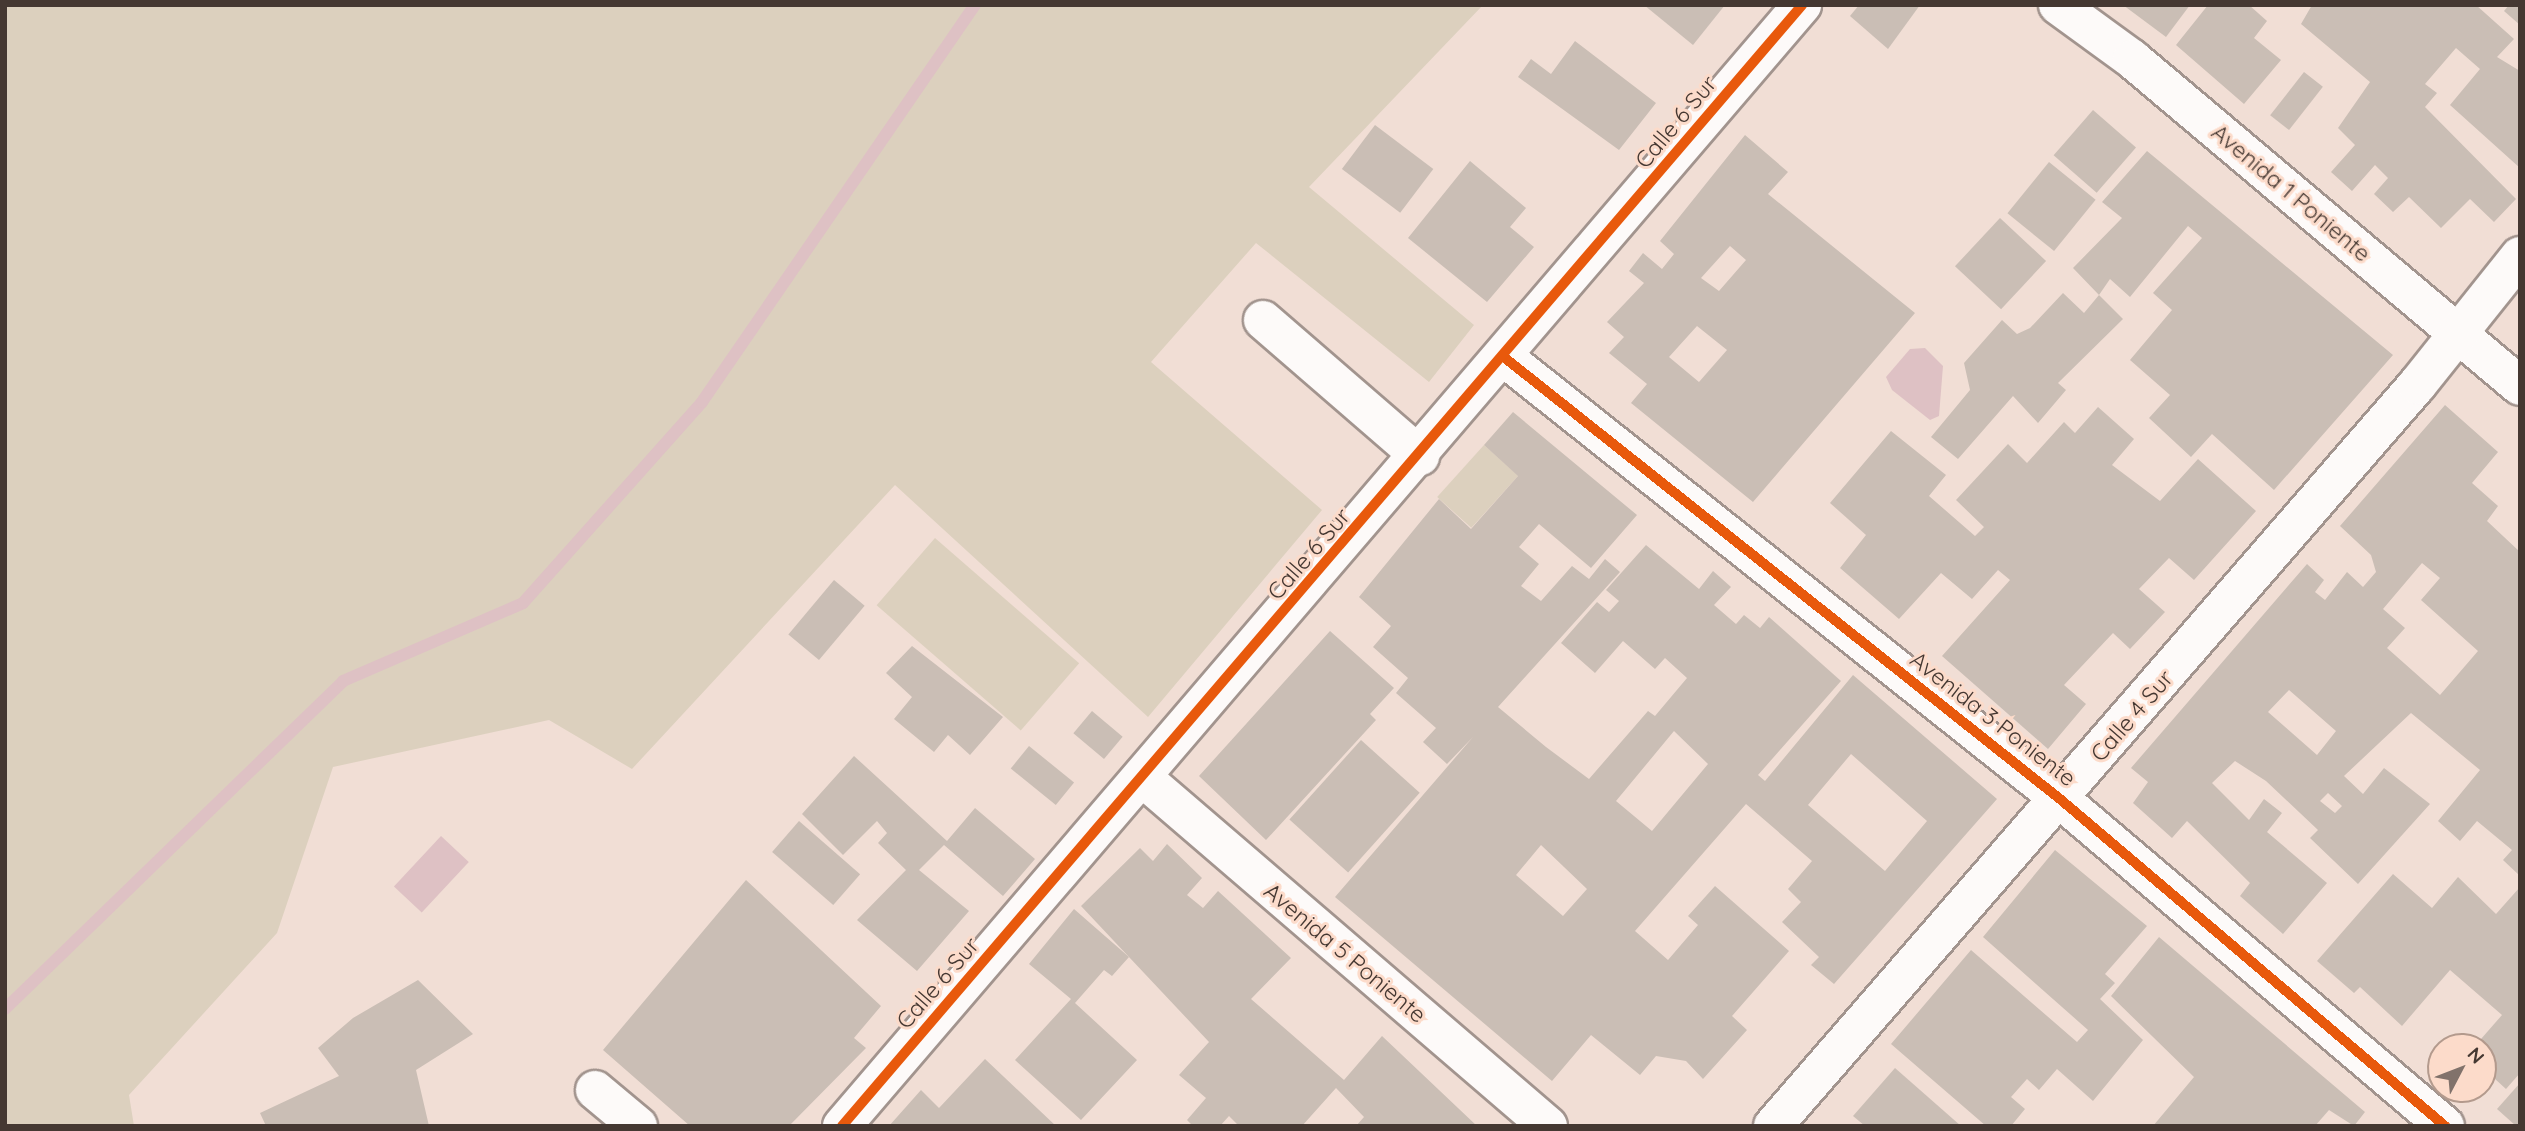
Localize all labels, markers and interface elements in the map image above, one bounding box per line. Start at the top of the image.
street label: Calle 6 Sur [1629,70,1723,174]
street label: Avenida 1 Poniente [2206,118,2376,268]
street label: Calle 6 Sur [1262,503,1356,605]
street label: Avenida 3 Poniente [1905,646,2081,792]
street label: Calle 4 Sur [2085,665,2179,767]
street label: Avenida 5 Poniente [1258,877,1432,1029]
street label: Calle 6 Sur [891,932,985,1034]
north arrow [2427,1033,2497,1103]
text: N [2463,1042,2490,1069]

